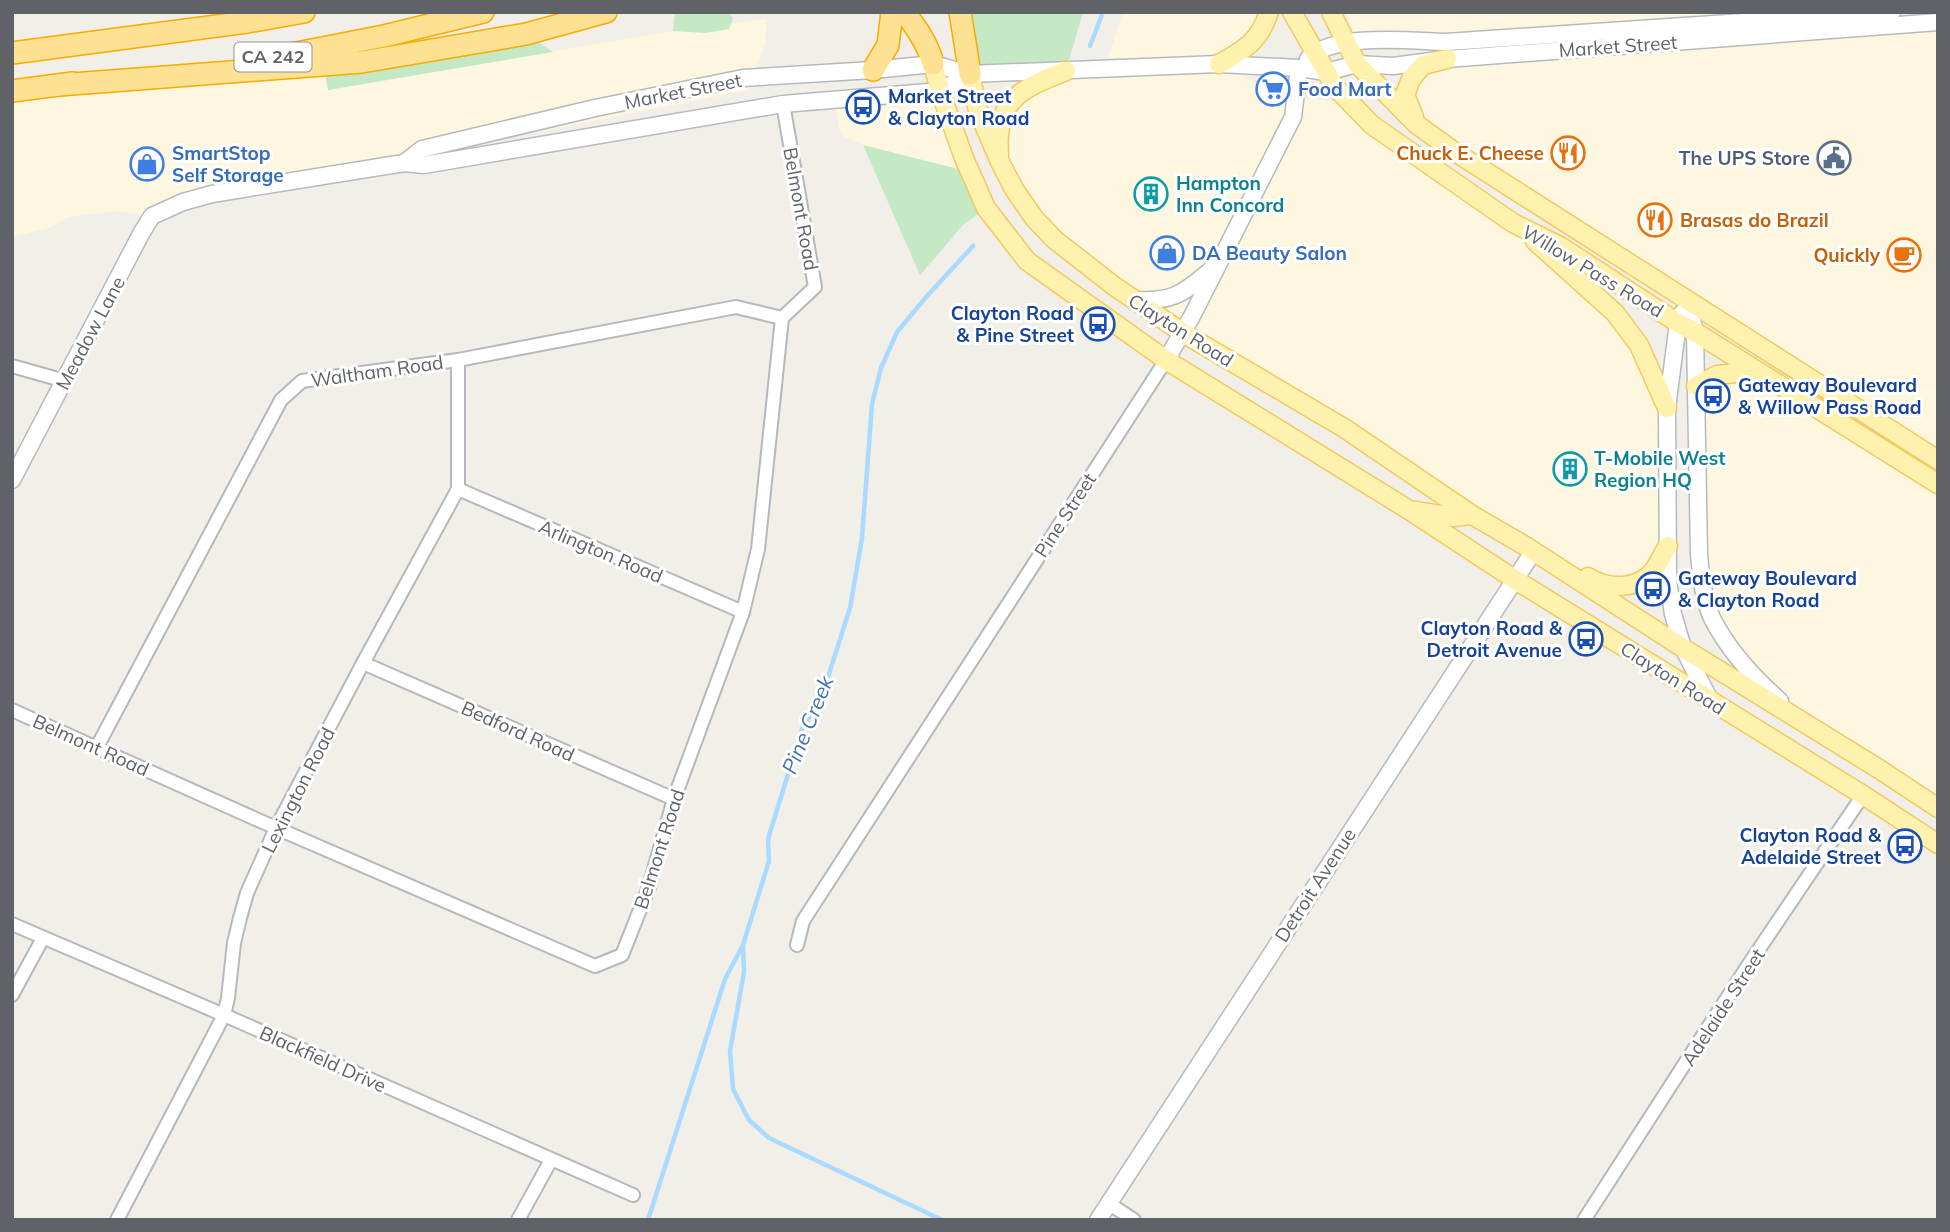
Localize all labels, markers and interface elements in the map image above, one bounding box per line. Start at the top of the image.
street label: Market Street [1558,30,1678,62]
road number: CA 242 [234,42,312,72]
street label: Market Street [622,68,744,114]
supermarket icon: Food Mart [1254,70,1292,108]
place label: Food Mart [1298,77,1392,101]
place label: Market Street & Clayton Road [888,84,1029,130]
bus stop icon: Market Street & Clayton Road [844,88,882,126]
restaurant icon: Chuck E. Cheese [1549,134,1587,172]
public building icon: The UPS Store [1815,139,1853,177]
place label: SmartStop Self Storage [172,141,284,187]
place label: Chuck E. Cheese [1396,141,1544,165]
shop icon: SmartStop Self Storage [128,145,166,183]
street label: Belmont Road [778,146,824,272]
place label: The UPS Store [1679,146,1810,170]
place label: Hampton Inn Concord [1176,171,1284,217]
building icon: Hampton Inn Concord [1132,175,1170,213]
restaurant icon: Brasas do Brazil [1636,201,1674,239]
place label: Brasas do Brazil [1680,208,1829,232]
street label: Willow Pass Road [1518,219,1668,323]
shop icon: DA Beauty Salon [1148,234,1186,272]
cafe icon: Quickly [1885,236,1923,274]
place label: DA Beauty Salon [1192,241,1347,265]
place label: Quickly [1813,243,1881,267]
street label: Meadow Lane [50,272,130,394]
street label: Clayton Road [1124,288,1238,372]
place label: Clayton Road & Pine Street [951,301,1074,347]
bus stop icon: Clayton Road & Pine Street [1079,305,1117,343]
street label: Waltham Road [309,350,445,392]
place label: Gateway Boulevard & Willow Pass Road [1738,373,1922,419]
bus stop icon: Gateway Boulevard & Willow Pass Road [1694,377,1732,415]
place label: T-Mobile West Region HQ [1594,446,1725,492]
building icon: T-Mobile West Region HQ [1551,450,1589,488]
street label: Pine Street [1029,468,1101,562]
street label: Arlington Road [535,514,667,588]
place label: Gateway Boulevard & Clayton Road [1678,566,1857,612]
bus stop icon: Gateway Boulevard & Clayton Road [1634,570,1672,608]
place label: Clayton Road & Detroit Avenue [1421,616,1563,662]
bus stop icon: Clayton Road & Detroit Avenue [1567,620,1605,658]
street label: Clayton Road [1616,636,1730,720]
water label: Pine Creek [776,671,839,777]
street label: Bedford Road [458,695,578,767]
street label: Belmont Road [29,709,153,781]
street label: Lexington Road [256,723,340,857]
street label: Belmont Road [628,786,690,912]
street label: Detroit Avenue [1269,823,1361,947]
place label: Clayton Road & Adelaide Street [1740,823,1882,869]
bus stop icon: Clayton Road & Adelaide Street [1886,827,1924,865]
street label: Adelaide Street [1676,943,1770,1070]
street label: Blackfield Drive [256,1020,390,1098]

